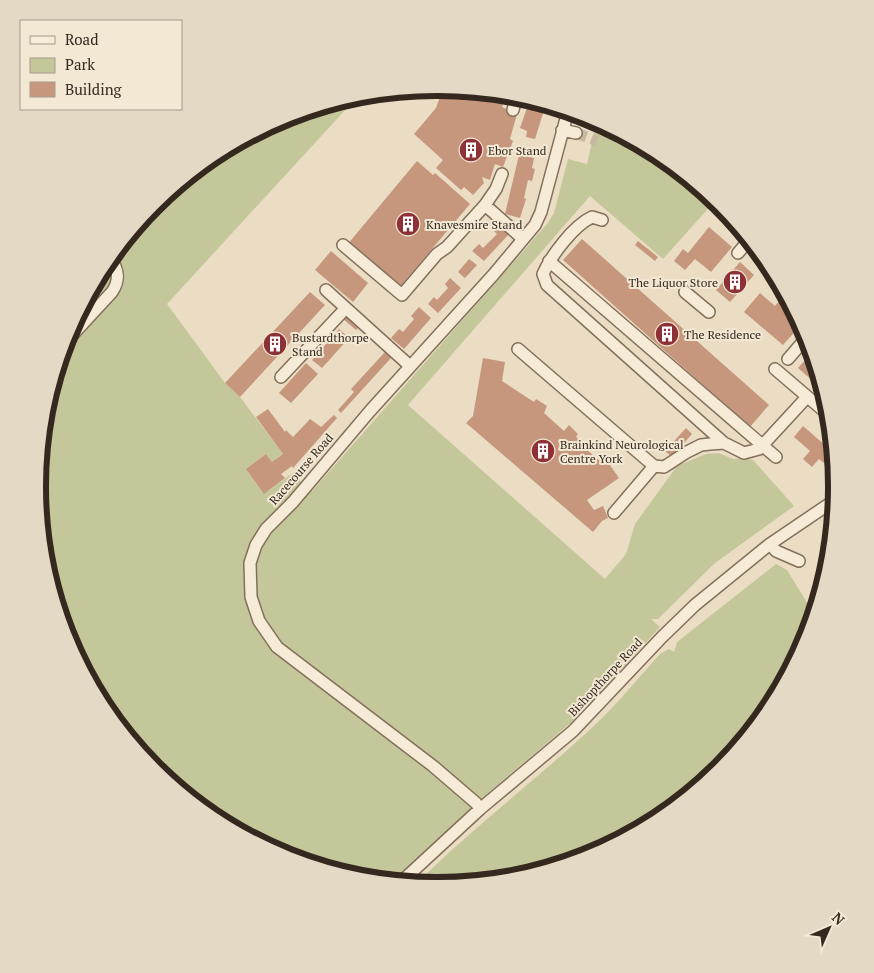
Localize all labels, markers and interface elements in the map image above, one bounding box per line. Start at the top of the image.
legend [20,20,182,110]
text: Road [65,29,98,49]
text: Park [65,54,95,74]
text: Building [65,79,123,99]
building icon: Ebor Stand [458,137,484,163]
place label: Ebor Stand [488,143,547,158]
building icon: Knavesmire Stand [395,211,421,237]
place label: Knavesmire Stand [426,217,523,232]
building icon: The Liquor Store [722,269,748,295]
place label: The Liquor Store [629,275,718,290]
building icon: The Residence [654,321,680,347]
place label: The Residence [684,327,761,342]
place label: Bustardthorpe Stand [292,330,369,359]
building icon: Bustardthorpe Stand [262,331,288,357]
street label: Racecourse Road [266,430,336,508]
place label: Brainkind Neurological Centre York [560,437,684,466]
building icon: Brainkind Neurological Centre York [530,438,556,464]
street label: Bishopthorpe Road [565,634,645,719]
north arrow [804,903,854,953]
text: N [828,908,849,929]

